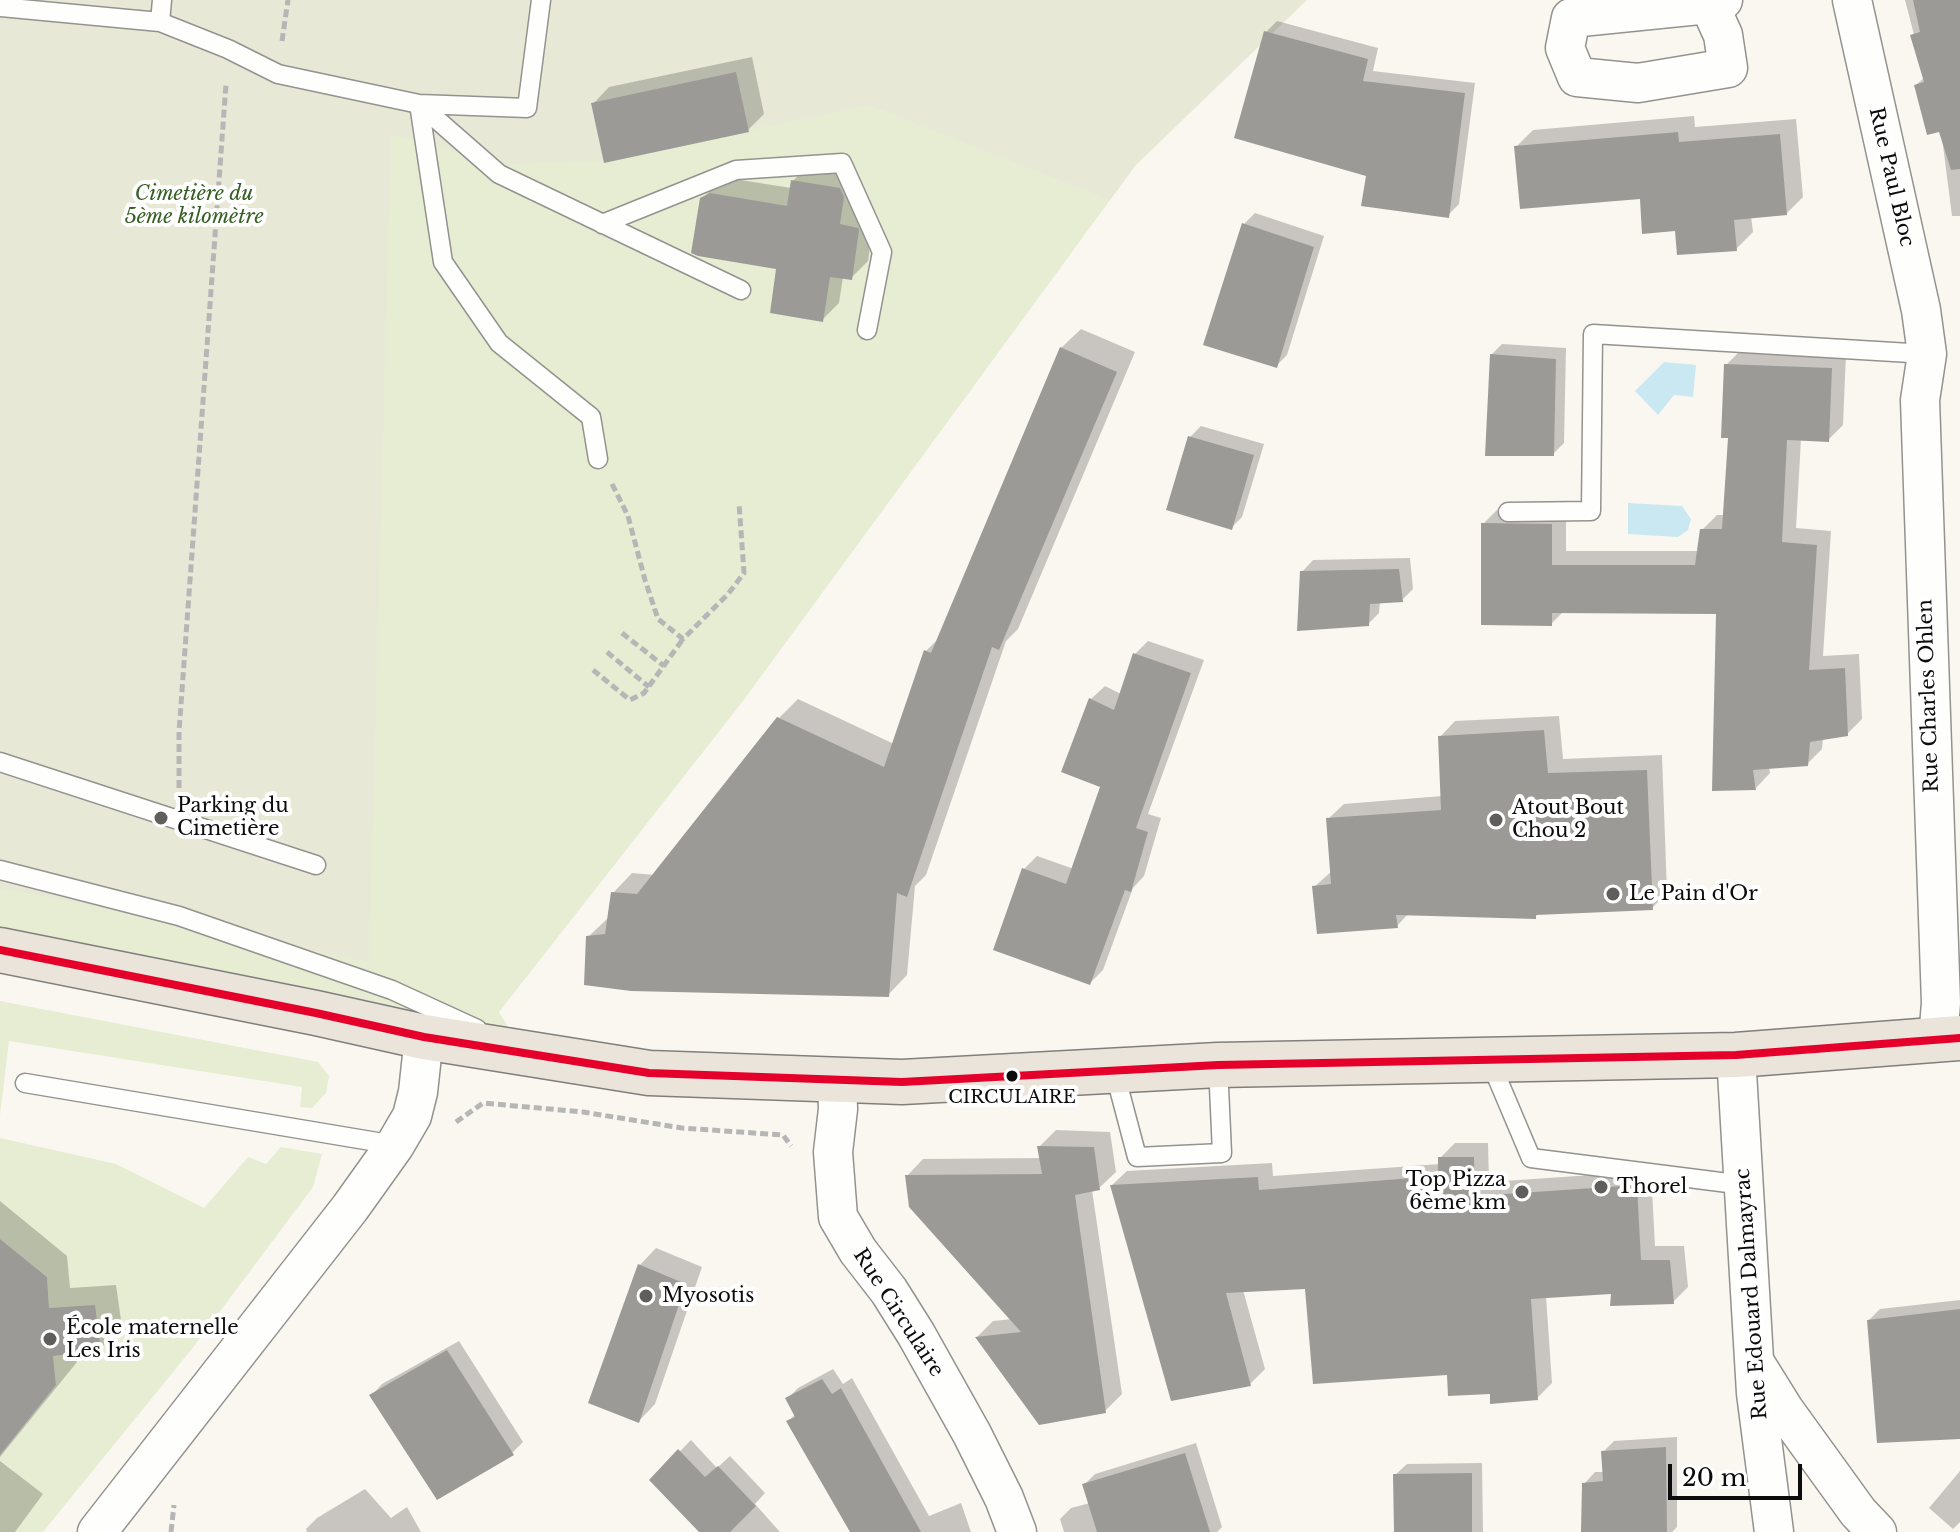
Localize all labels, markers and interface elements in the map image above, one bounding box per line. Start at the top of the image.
street label: Rue Paul Bloc [1863,105,1919,249]
park label: Cimetière du 5ème kilomètre [124,182,264,229]
street label: Rue Charles Ohlen [1914,599,1944,793]
place label: Parking du Cimetière [177,794,289,841]
place label: Atout Bout Chou 2 [1512,796,1624,843]
marker: Parking du Cimetière [152,809,170,827]
marker: Atout Bout Chou 2 [1487,811,1505,829]
place label: Le Pain d'Or [1629,882,1758,906]
marker: Le Pain d'Or [1604,885,1622,903]
marker: CIRCULAIRE [1004,1068,1020,1084]
place label: CIRCULAIRE [948,1087,1076,1109]
place label: Top Pizza 6ème km [1406,1168,1506,1215]
street label: Rue Edouard Dalmayrac [1731,1168,1773,1420]
place label: Thorel [1617,1175,1687,1199]
marker: Thorel [1592,1178,1610,1196]
marker: Top Pizza 6ème km [1513,1183,1531,1201]
street label: Rue Circulaire [848,1244,948,1382]
place label: Myosotis [662,1284,754,1308]
marker: Myosotis [637,1287,655,1305]
place label: École maternelle Les Iris [66,1316,239,1363]
marker: École maternelle Les Iris [41,1330,59,1348]
scale bar [1672,1448,1806,1498]
text: 20 m [1682,1463,1747,1492]

